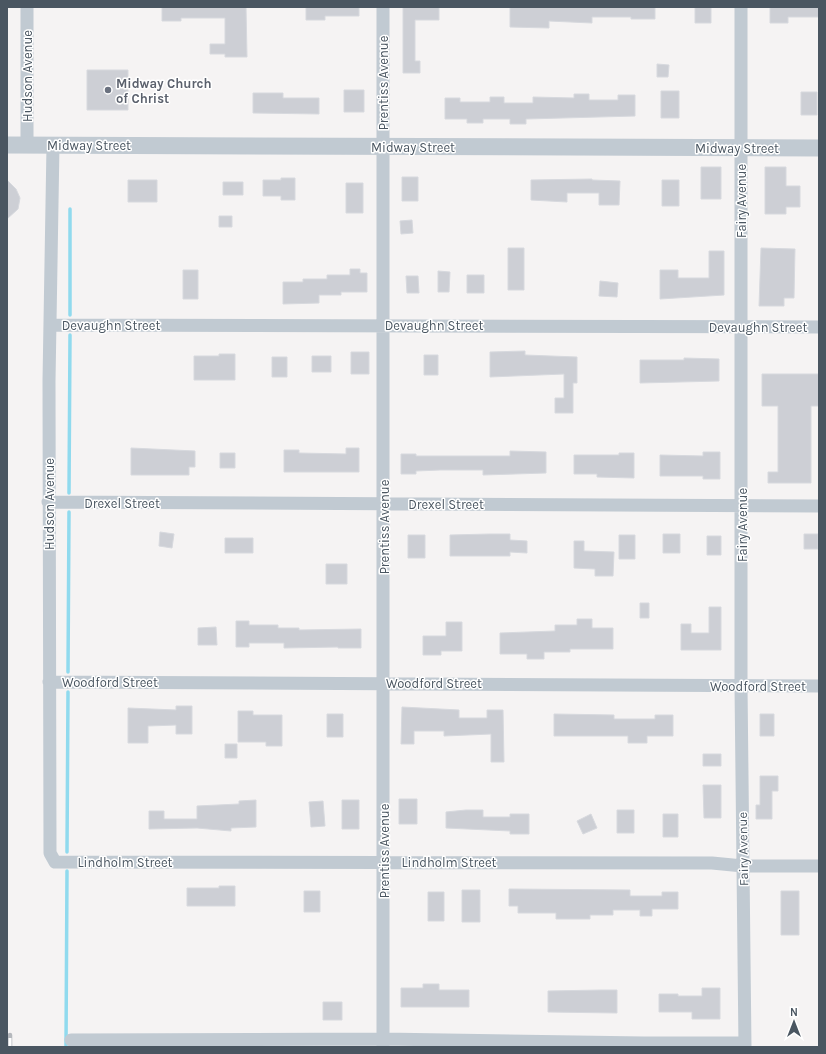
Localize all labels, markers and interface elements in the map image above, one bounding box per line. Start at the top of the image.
street label: Hudson Avenue [20,30,35,122]
street label: Prentiss Avenue [376,35,391,130]
place label: Midway Church of Christ [116,76,211,106]
marker: Midway Church of Christ [103,85,113,95]
street label: Midway Street [47,138,131,153]
street label: Midway Street [371,140,455,155]
street label: Midway Street [695,141,779,156]
street label: Fairy Avenue [734,164,749,238]
street label: Devaughn Street [62,318,160,333]
street label: Devaughn Street [385,318,483,333]
street label: Devaughn Street [709,320,807,335]
street label: Hudson Avenue [42,458,57,550]
street label: Prentiss Avenue [377,479,392,574]
street label: Fairy Avenue [735,488,750,562]
street label: Drexel Street [84,496,160,511]
street label: Drexel Street [408,497,484,512]
street label: Woodford Street [62,675,158,690]
street label: Woodford Street [386,676,482,691]
street label: Woodford Street [710,679,806,694]
street label: Prentiss Avenue [377,803,392,898]
street label: Fairy Avenue [735,811,751,886]
street label: Lindholm Street [77,855,173,870]
street label: Lindholm Street [401,855,497,870]
north arrow [774,1002,814,1042]
text: N [790,1006,798,1019]

